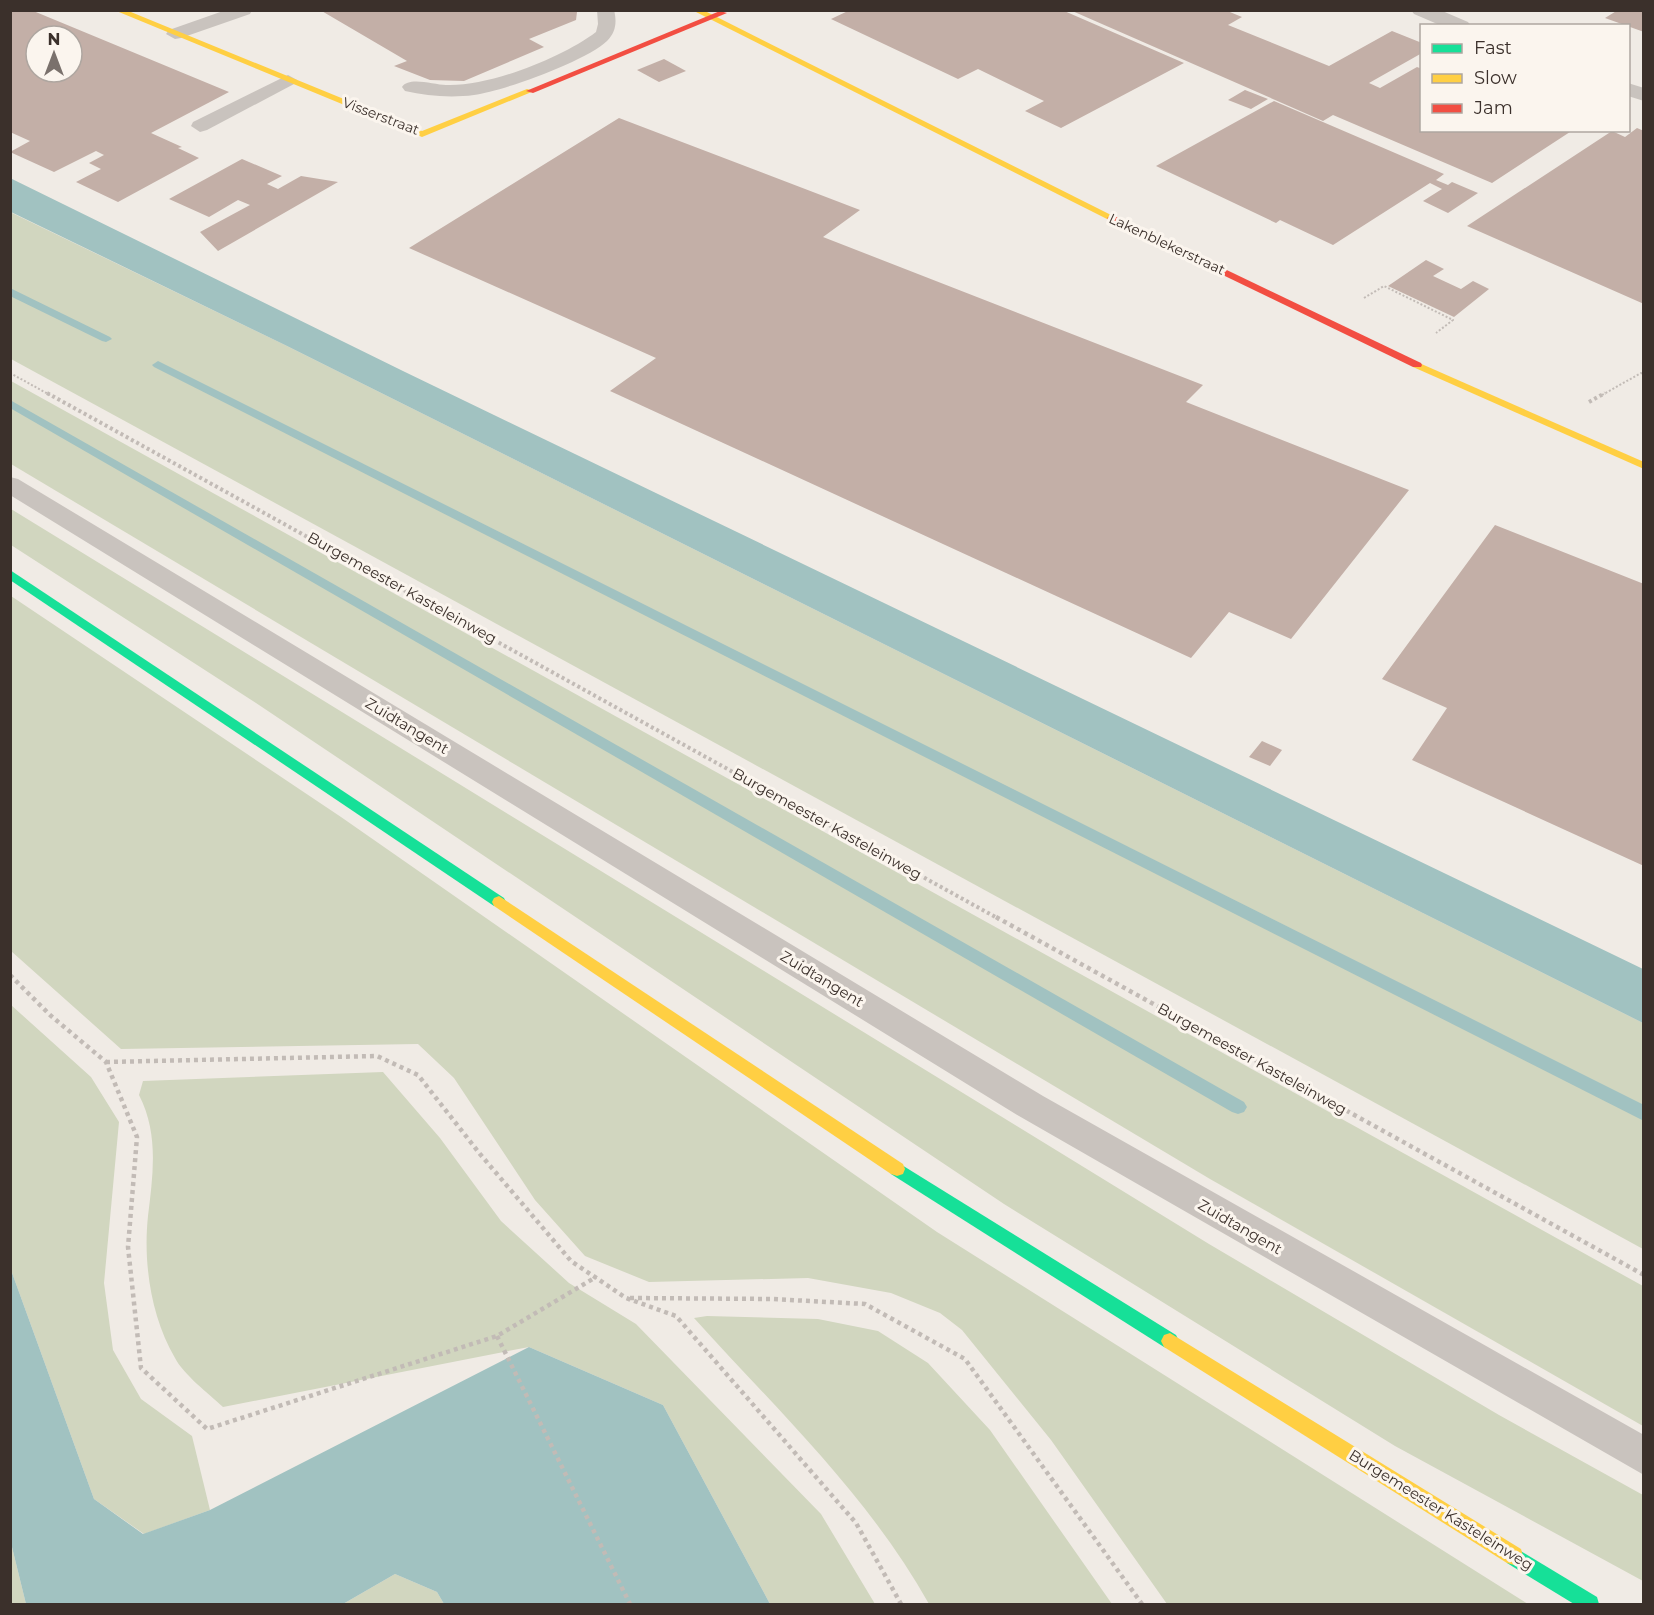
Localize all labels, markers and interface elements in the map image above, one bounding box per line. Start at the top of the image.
north arrow [24,24,84,84]
legend [1420,24,1630,132]
text: N [48,30,60,49]
text: Fast [1474,37,1512,59]
text: Slow [1474,67,1517,89]
street label: Visserstraat [340,93,422,139]
text: Jam [1473,97,1513,119]
street label: Lakenblekerstraat [1106,209,1228,279]
street label: Burgemeester Kasteleinweg [304,527,500,648]
street label: Zuidtangent [362,693,453,758]
street label: Burgemeester Kasteleinweg [729,763,925,884]
street label: Zuidtangent [777,946,868,1011]
street label: Burgemeester Kasteleinweg [1154,998,1350,1119]
street label: Zuidtangent [1195,1195,1286,1258]
street label: Burgemeester Kasteleinweg [1346,1445,1537,1574]

